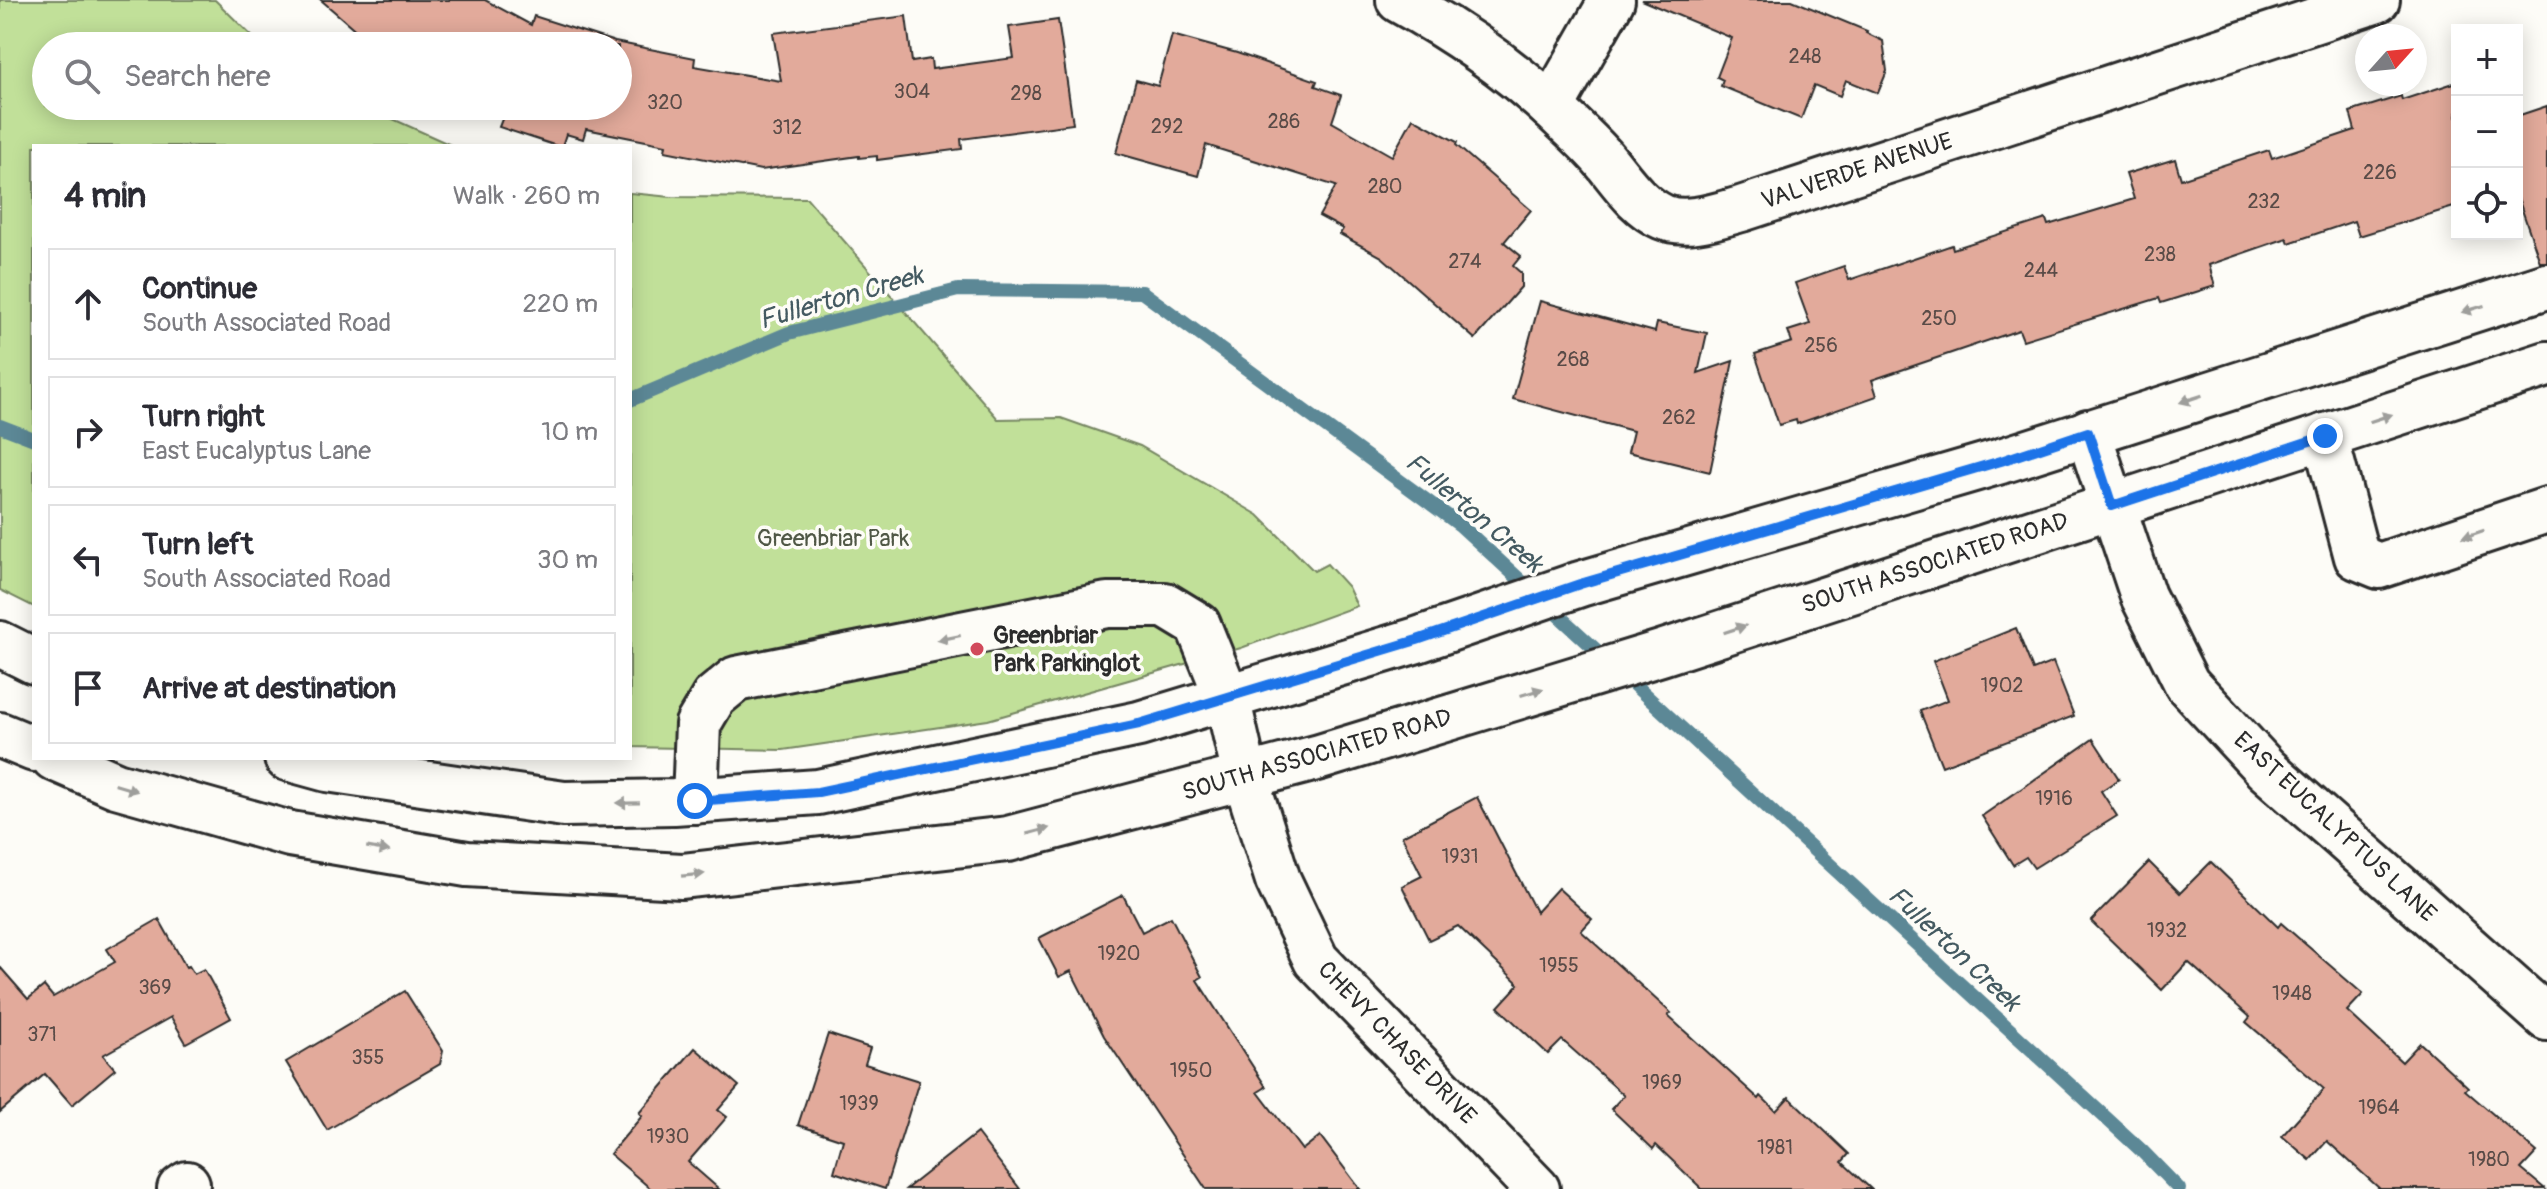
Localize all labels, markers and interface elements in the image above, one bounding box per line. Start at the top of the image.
north arrow [2355,24,2427,96]
map controls [2451,24,2523,240]
button: + [2451,24,2523,96]
search box [32,32,632,120]
house number: 248 [1789,44,1821,69]
icon: search [60,54,104,98]
text: Search here [124,58,271,95]
house number: 304 [894,79,931,104]
house number: 298 [1010,81,1042,106]
house number: 320 [647,90,683,115]
button: − [2451,96,2523,168]
house number: 286 [1268,109,1300,134]
house number: 292 [1151,114,1183,139]
house number: 312 [772,115,802,140]
street label: VALVERDE AVENUE [1758,126,1956,216]
house number: 226 [2363,160,2397,185]
button: locate [2451,168,2523,240]
house number: 280 [1368,174,1402,199]
text: 4 min [64,175,146,218]
text: Walk · 260 m [453,180,600,212]
house number: 232 [2248,189,2280,214]
house number: 238 [2144,242,2176,267]
house number: 274 [1448,249,1482,274]
house number: 244 [2024,258,2059,283]
water label: Fullerton Creek [755,259,929,337]
text: Continue [142,270,257,307]
icon: ahead [66,282,110,326]
text: 220 m [522,288,598,320]
one-way arrow [2460,304,2484,316]
house number: 250 [1921,306,1957,331]
text: South Associated Road [142,307,391,339]
house number: 256 [1804,333,1838,358]
house number: 268 [1557,347,1589,372]
one-way arrow [2178,393,2202,405]
text: Turn right [142,398,265,435]
house number: 262 [1662,405,1696,430]
icon: right [66,410,110,454]
one-way arrow [2370,411,2394,424]
text: 10 m [541,416,598,448]
route end [2307,418,2343,454]
text: East Eucalyptus Lane [142,435,371,467]
water label: Fullerton Creek [1399,446,1551,581]
street label: SOUTH ASSOCIATED ROAD [1798,506,2072,620]
park label: Greenbriar Park [757,524,909,553]
text: Turn left [142,526,253,563]
one-way arrow [2461,529,2485,541]
icon: left [66,538,110,582]
text: 30 m [537,544,598,576]
text: South Associated Road [142,563,391,595]
place label: Greenbriar Park Parkinglot [993,621,1142,678]
one-way arrow [1724,622,1748,634]
one-way arrow [936,632,961,645]
marker: Greenbriar Park Parkinglot [968,640,986,658]
icon: arrive [66,666,110,710]
text: Arrive at destination [142,670,396,707]
house number: 1902 [1981,673,2023,698]
one-way arrow [1521,685,1545,698]
street label: SOUTH ASSOCIATED ROAD [1179,703,1455,807]
street label: EAST EUCALYPTUS LANE [2228,726,2442,928]
one-way arrow [114,782,139,794]
route start [677,783,713,819]
house number: 1916 [2035,786,2073,811]
one-way arrow [615,797,640,809]
one-way arrow [1025,825,1050,837]
one-way arrow [366,843,391,856]
house number: 1931 [1441,844,1479,869]
one-way arrow [681,868,706,881]
water label: Fullerton Creek [1881,880,2028,1020]
house number: 1932 [2147,918,2187,943]
house number: 1920 [1098,941,1140,966]
house number: 1955 [1539,953,1579,978]
street label: CHEVY CHASE DRIVE [1312,955,1482,1131]
house number: 369 [138,975,172,1000]
house number: 1948 [2272,981,2312,1006]
house number: 371 [27,1022,57,1047]
house number: 355 [352,1045,384,1070]
house number: 1950 [1170,1058,1212,1083]
house number: 1969 [1642,1070,1682,1095]
house number: 1939 [839,1091,879,1116]
house number: 1964 [2358,1095,2400,1120]
house number: 1930 [647,1124,689,1149]
house number: 1981 [1757,1135,1793,1160]
house number: 1980 [2468,1147,2510,1172]

